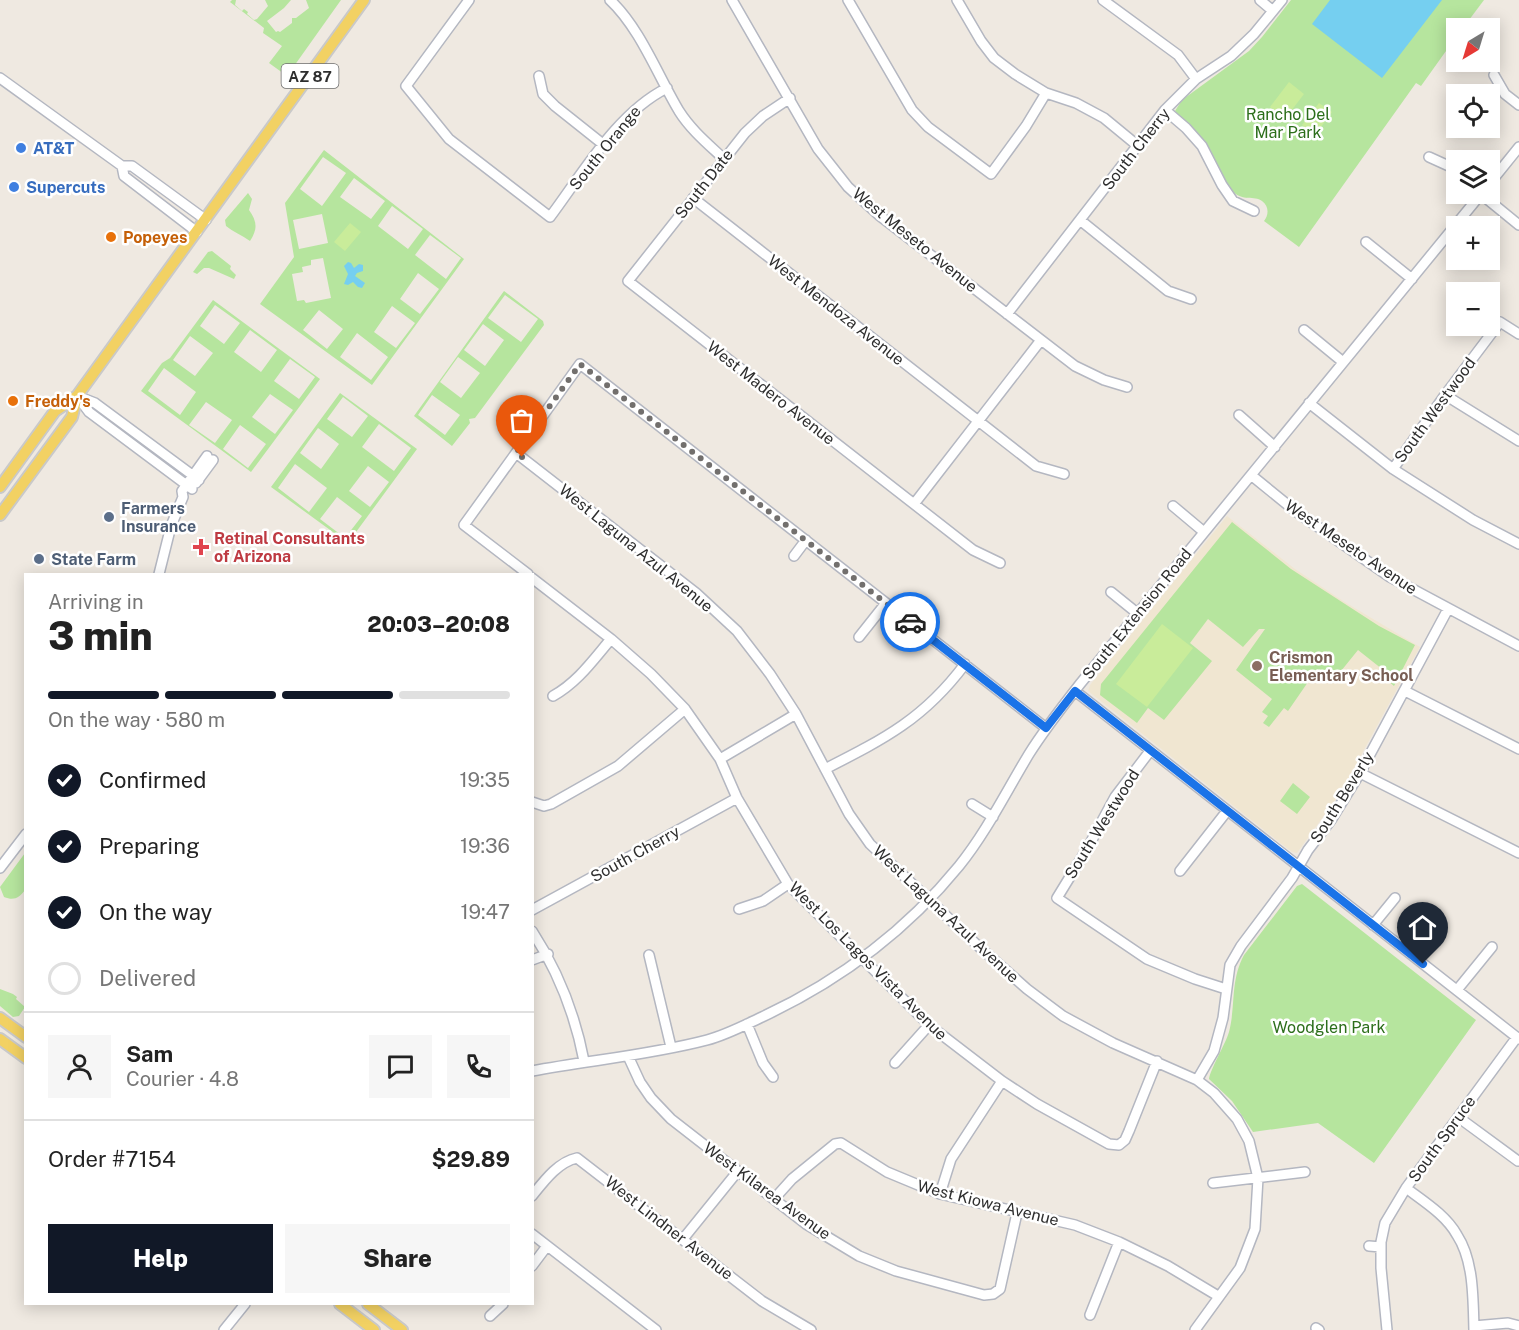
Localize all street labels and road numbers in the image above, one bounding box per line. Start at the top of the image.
road number: AZ 87 [282,64,338,88]
street label: South Orange [565,102,645,194]
street label: South Cherry [1098,104,1174,194]
street label: South Date [671,145,737,223]
street label: West Meseto Avenue [849,184,981,296]
street label: West Mendoza Avenue [764,251,908,369]
street label: West Madero Avenue [703,337,839,449]
street label: South Westwood [1390,354,1480,466]
street label: West Laguna Azul Avenue [555,480,717,616]
street label: West Meseto Avenue [1281,496,1421,598]
street label: South Extension Road [1078,545,1196,683]
street label: South Beverly [1306,747,1378,846]
street label: South Westwood [1061,766,1143,882]
street label: South Cherry [587,821,683,886]
street label: West Laguna Azul Avenue [869,841,1023,987]
street label: West Los Lagos Vista Avenue [785,878,951,1044]
street label: South Spruce [1404,1092,1480,1186]
street label: West Kilarea Avenue [700,1138,834,1244]
street label: West Lindner Avenue [601,1172,737,1284]
street label: West Kiowa Avenue [915,1176,1061,1230]

